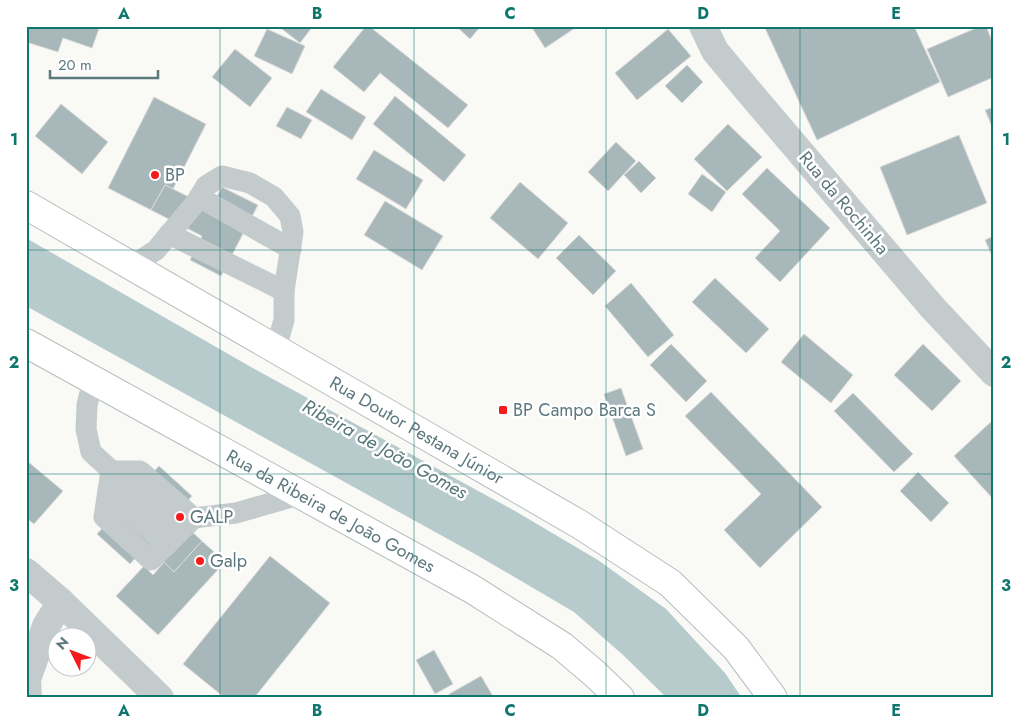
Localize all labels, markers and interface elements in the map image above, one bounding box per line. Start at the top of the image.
text: A [117,2,130,25]
text: B [312,2,322,25]
text: C [504,2,516,25]
text: D [697,2,709,25]
text: E [891,2,901,25]
scale bar [50,48,158,80]
text: 20 m [58,54,92,76]
text: 1 [10,128,18,151]
text: 1 [1002,128,1010,151]
street label: Rua da Rochinha [793,146,895,260]
place label: BP [165,162,185,188]
marker: BP [149,169,161,181]
text: 2 [9,351,19,374]
text: 2 [1001,351,1011,374]
street label: Rua Doutor Pestana Júnior [325,370,509,491]
water label: Ribeira de João Gomes [298,392,473,506]
place label: BP Campo Barca S [513,397,656,423]
marker: BP Campo Barca S [497,404,509,416]
street label: Rua da Ribeira de João Gomes [222,443,440,579]
place label: GALP [190,504,233,530]
marker: GALP [174,511,186,523]
place label: Galp [210,548,247,574]
marker: Galp [194,555,206,567]
text: 3 [9,574,19,597]
text: 3 [1001,574,1011,597]
north arrow [48,626,98,676]
text: N [51,632,73,654]
text: A [117,699,130,722]
text: B [312,699,322,722]
text: C [504,699,516,722]
text: D [697,699,709,722]
text: E [891,699,901,722]

